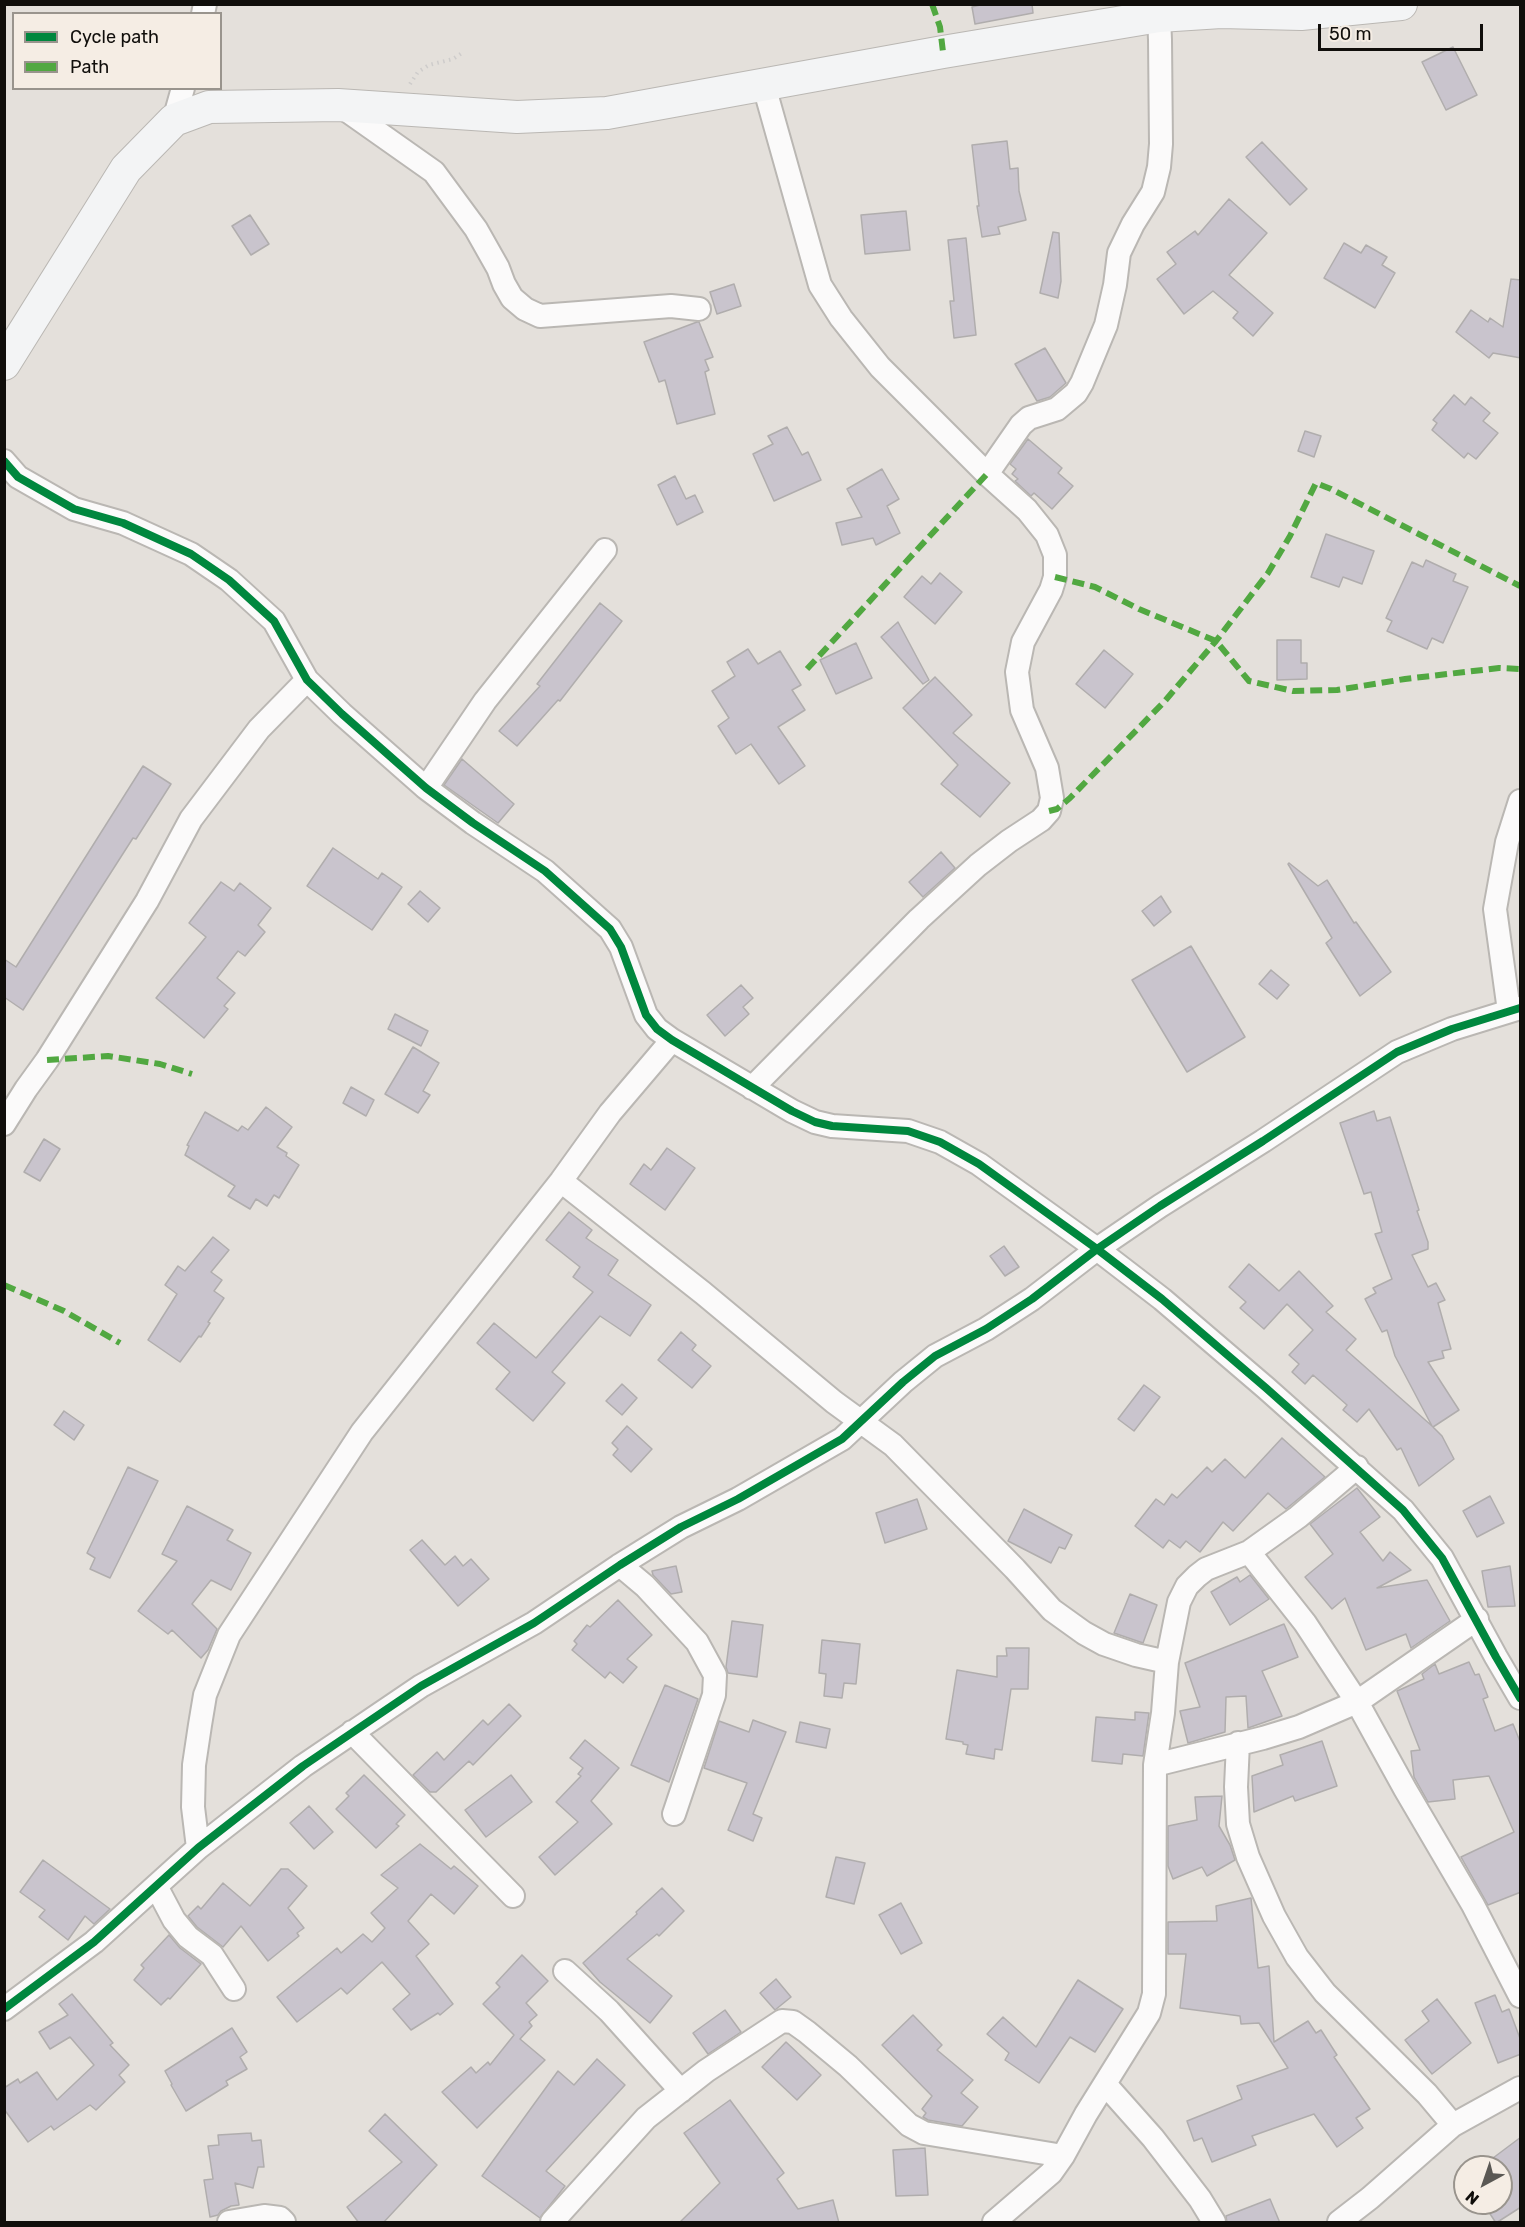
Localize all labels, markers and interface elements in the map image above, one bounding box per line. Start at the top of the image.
legend [12,12,222,90]
scale bar [1321,12,1486,50]
text: 50 m [1329,23,1372,45]
text: Cycle path [70,26,159,48]
text: Path [70,56,109,78]
north arrow [1453,2155,1513,2215]
text: N [1462,2187,1483,2209]

